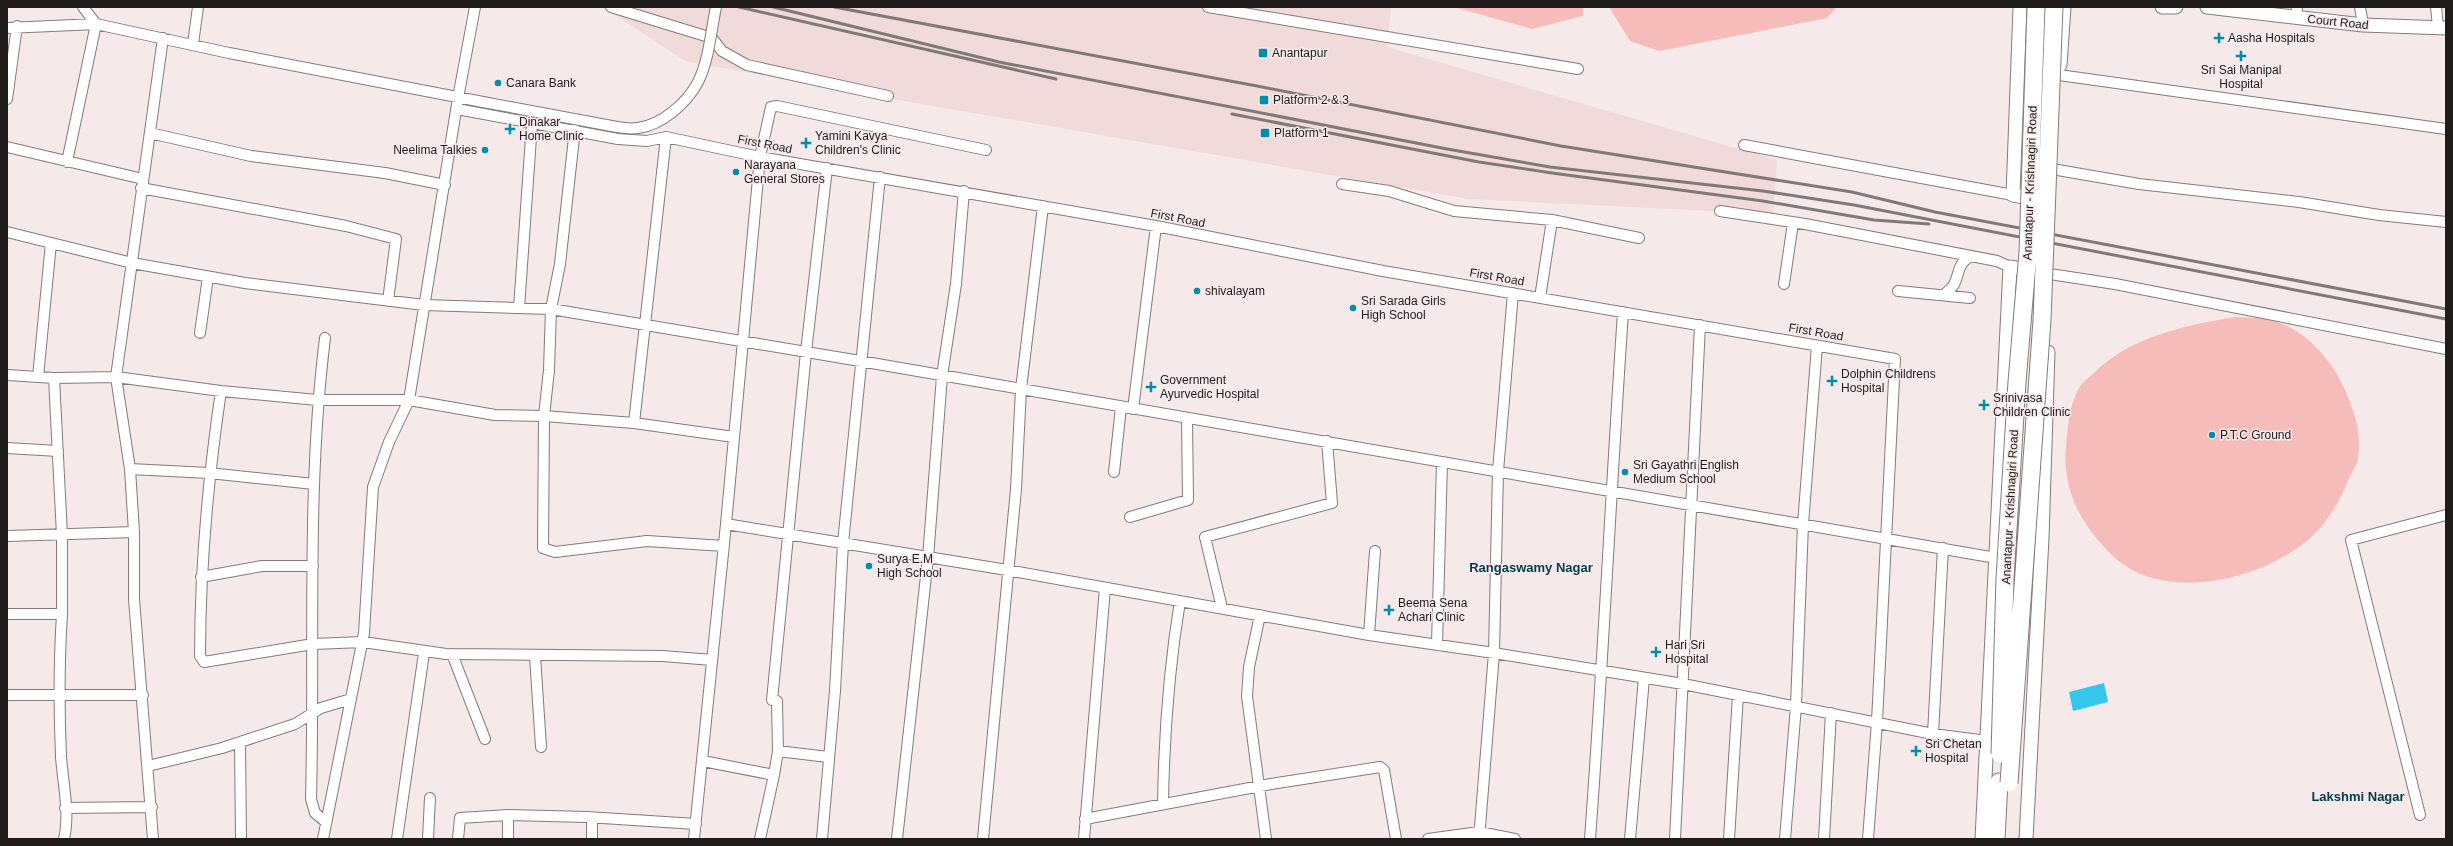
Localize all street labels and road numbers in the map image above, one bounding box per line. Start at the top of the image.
street label: Court Road [2307,12,2369,32]
street label: Anantapur - Krishnagiri Road [2020,105,2040,261]
street label: First Road [736,132,794,156]
street label: First Road [1149,206,1207,230]
street label: First Road [1469,265,1525,289]
street label: First Road [1788,320,1844,344]
street label: Anantapur - Krishnagiri Road [1999,429,2021,585]

